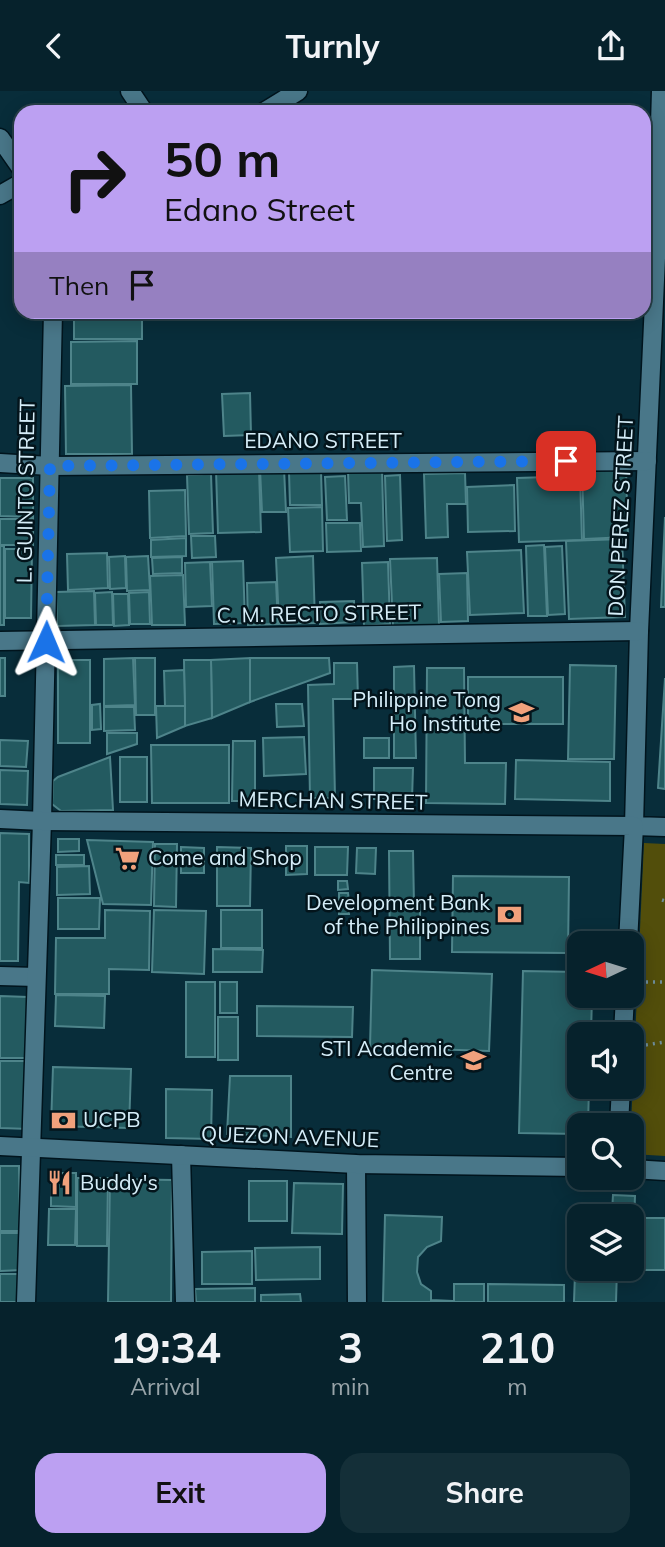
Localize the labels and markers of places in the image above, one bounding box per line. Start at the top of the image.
pin [536,431,596,491]
place label: Philippine Tong Ho Institute [353,686,501,736]
school or university icon: Philippine Tong Ho Institute [507,698,535,726]
supermarket icon: Come and Shop [114,844,142,872]
place label: Come and Shop [148,844,302,870]
place label: Development Bank of the Philippines [306,889,490,939]
bank icon: Development Bank of the Philippines [496,901,524,929]
place label: STI Academic Centre [321,1035,453,1085]
school or university icon: STI Academic Centre [459,1047,487,1075]
bank icon: UCPB [49,1106,77,1134]
place label: UCPB [83,1106,141,1132]
restaurant icon: Buddy's [46,1169,74,1197]
place label: Buddy's [80,1169,158,1195]

